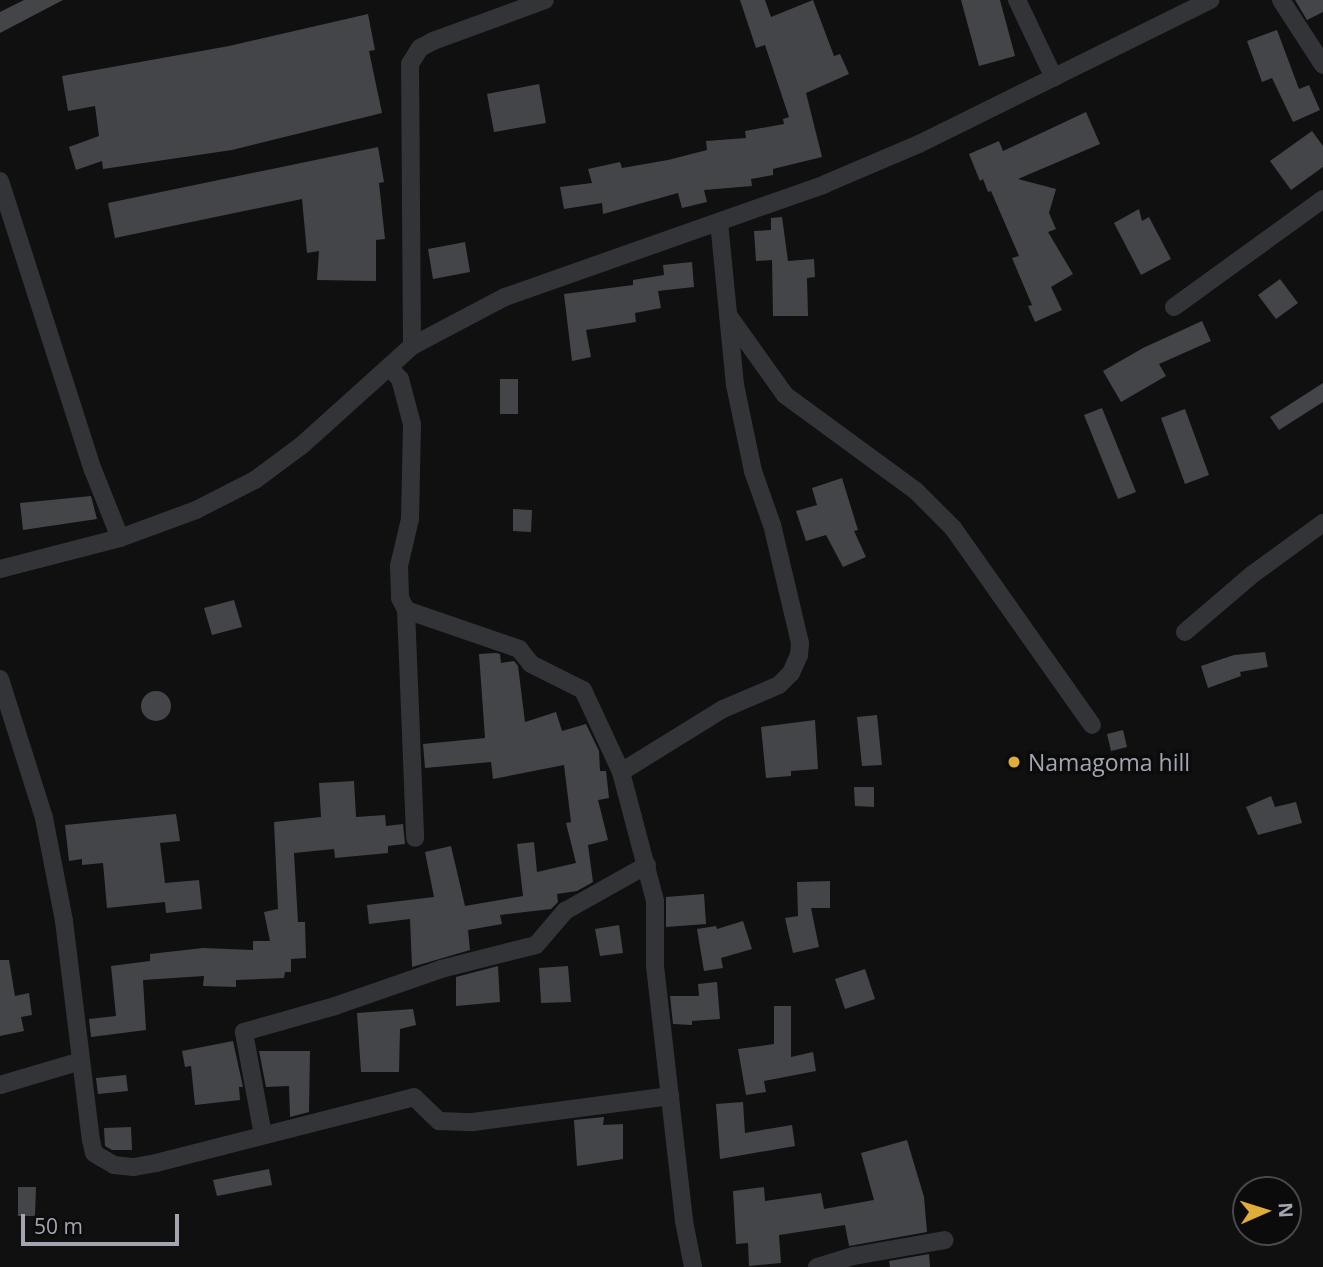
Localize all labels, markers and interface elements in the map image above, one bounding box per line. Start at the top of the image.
place label: Namagoma hill [1028,748,1190,776]
marker: Namagoma hill [1006,754,1022,770]
north arrow [1232,1176,1302,1246]
scale bar [24,1200,182,1244]
text: N [1273,1202,1299,1218]
text: 50 m [34,1212,83,1240]

